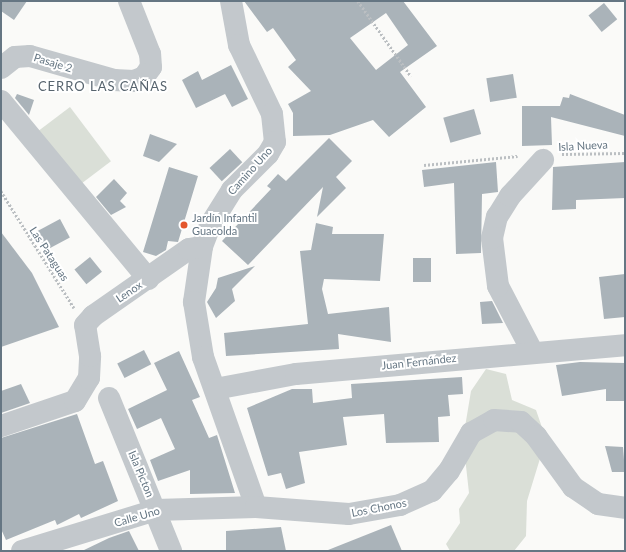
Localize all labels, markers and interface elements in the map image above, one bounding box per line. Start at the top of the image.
street label: Pasaje 2 [32,51,74,75]
district label: CERRO LAS CAÑAS [38,78,168,94]
street label: Isla Nueva [558,138,608,154]
street label: Camino Uno [225,144,275,198]
place label: Jardín Infantil Guacolda [192,212,257,238]
marker: Jardín Infantil Guacolda [179,220,189,230]
street label: Las Pataguas [27,224,71,284]
street label: Lenox [113,279,145,305]
street label: Juan Fernández [381,352,457,372]
street label: Isla Picton [125,449,157,499]
street label: Los Chonos [350,496,408,520]
street label: Calle Uno [113,504,161,530]

